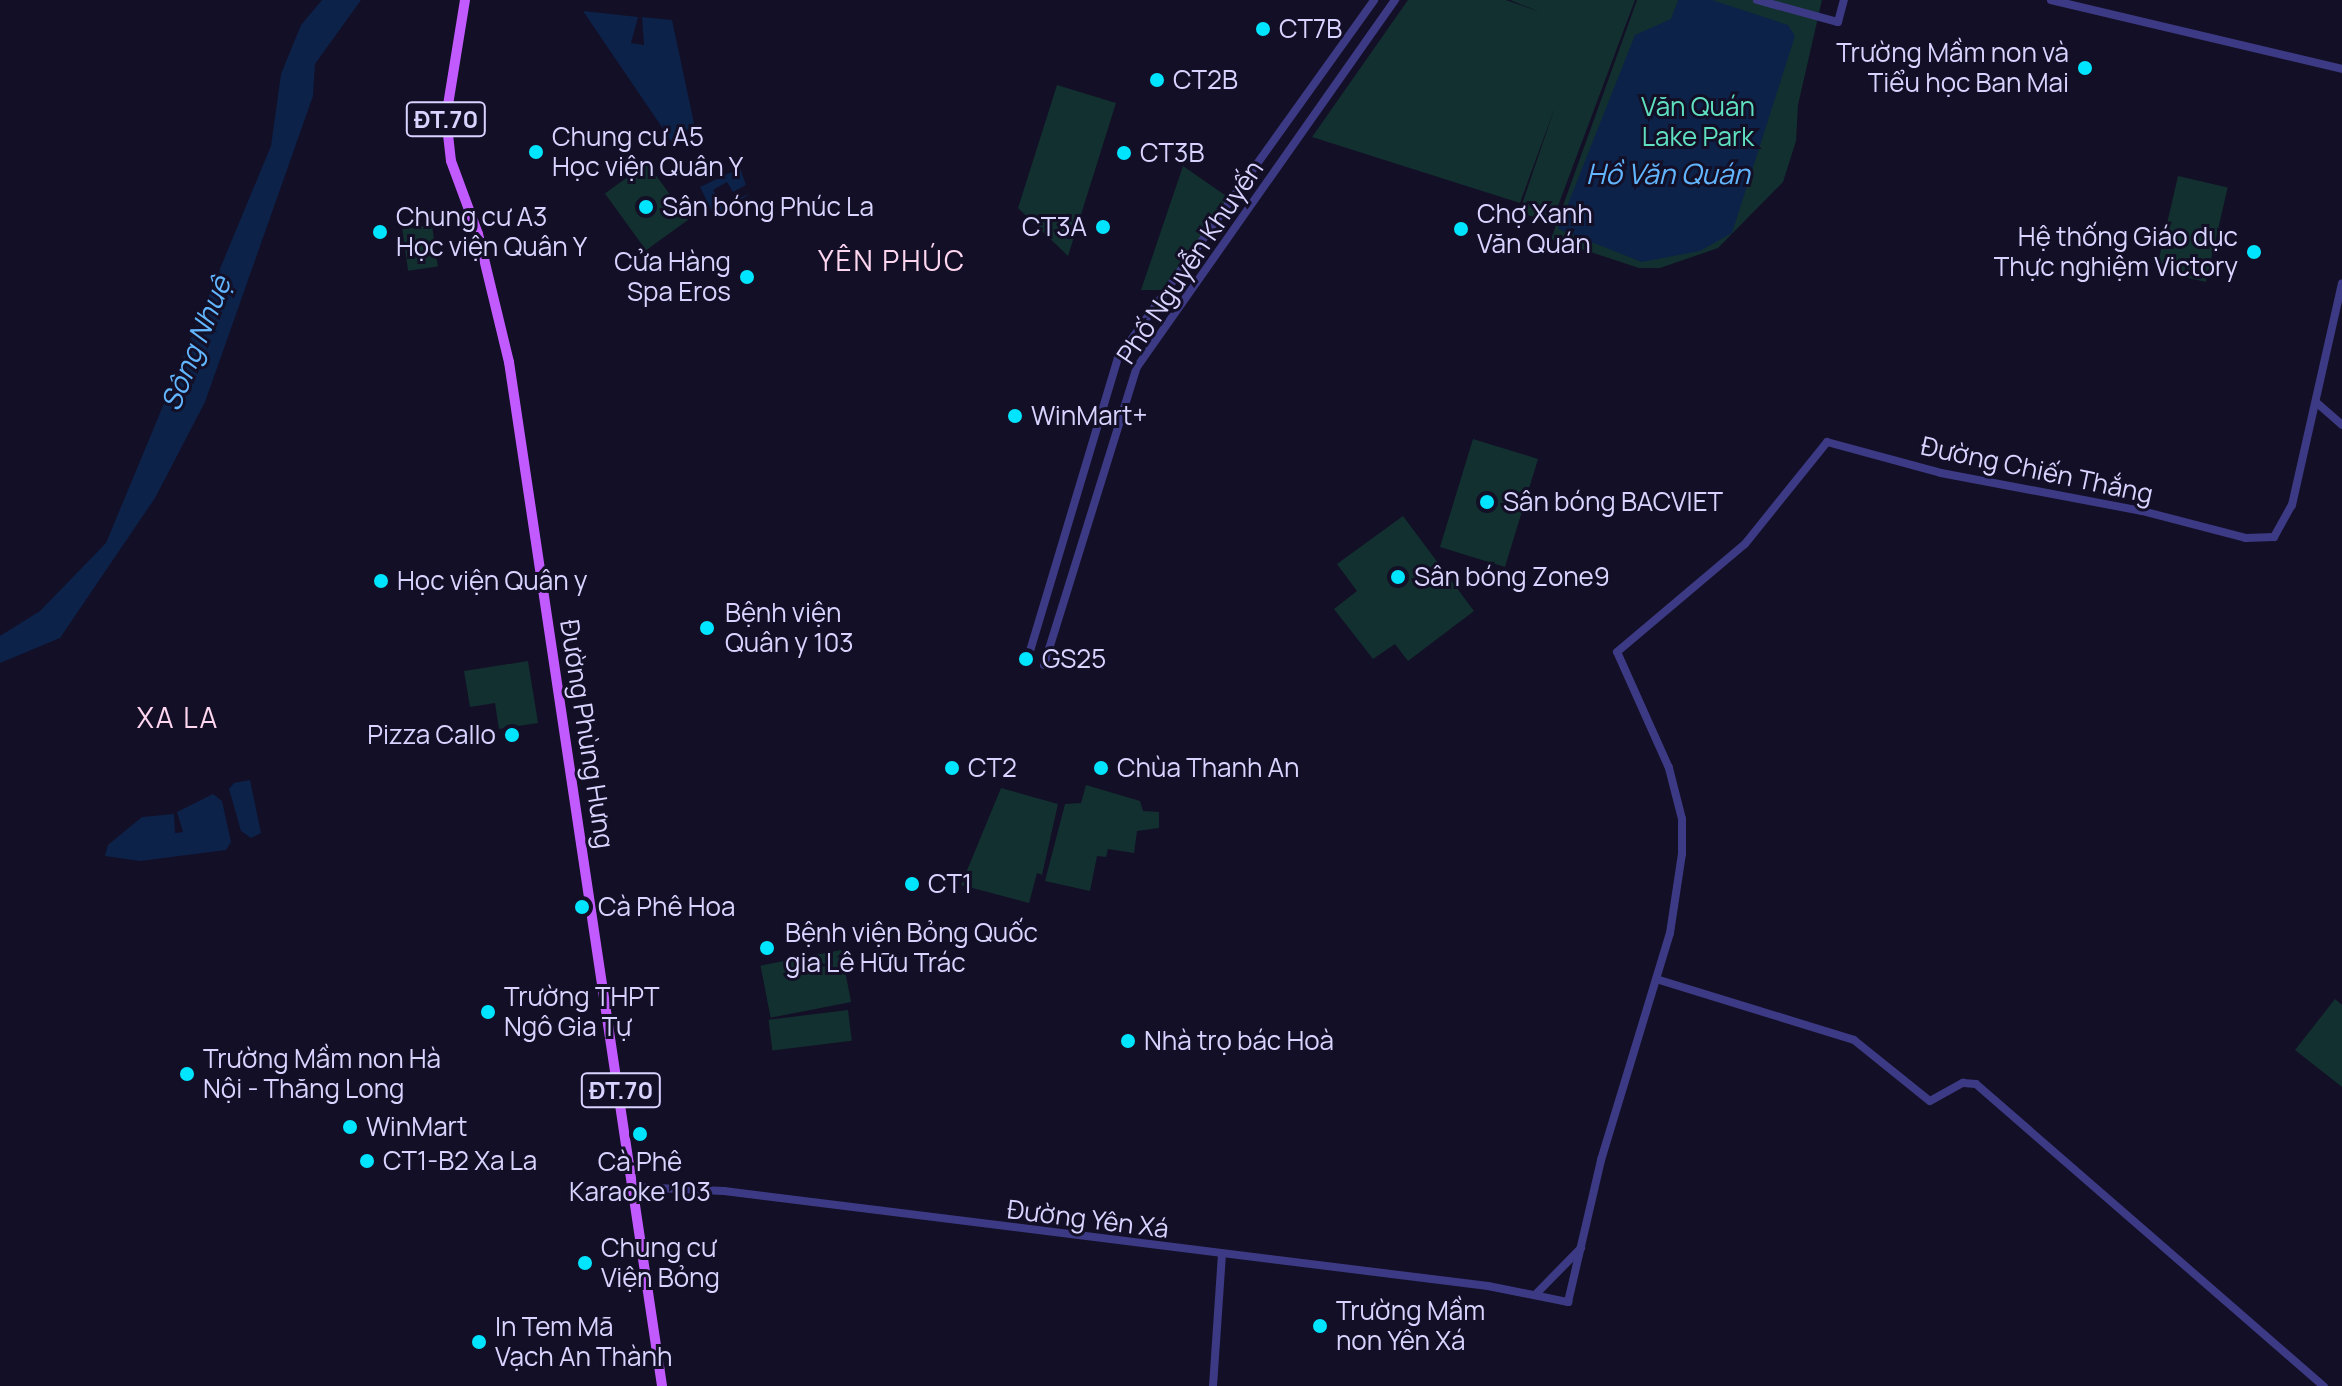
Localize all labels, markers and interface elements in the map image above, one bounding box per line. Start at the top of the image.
place label: CT7B [1279,13,1342,45]
marker: CT7B [1254,20,1272,38]
place label: Trường Mầm non và Tiểu học Ban Mai [1836,37,2069,98]
marker: Trường Mầm non và Tiểu học Ban Mai [2076,59,2094,77]
place label: CT2B [1173,64,1238,96]
marker: CT2B [1148,71,1166,89]
park label: Văn Quán Lake Park [1641,91,1755,152]
road number: ĐT.70 [404,99,488,139]
place label: Chung cư A5 Học viện Quân Y [552,121,743,182]
place label: CT3B [1140,137,1204,169]
marker: Chung cư A5 Học viện Quân Y [527,143,545,161]
marker: CT3B [1115,144,1133,162]
street label: Phố Nguyễn Khuyến [1110,154,1270,370]
water label: Hồ Văn Quán [1586,156,1750,190]
place label: Sân bóng Phúc La [662,191,874,223]
marker: Sân bóng Phúc La [637,198,655,216]
place label: Chợ Xanh Văn Quán [1477,198,1593,260]
place label: Chung cư A3 Học viện Quân Y [396,201,587,262]
place label: CT3A [1022,211,1087,243]
marker: CT3A [1094,218,1112,236]
marker: Chợ Xanh Văn Quán [1452,220,1470,238]
place label: Hệ thống Giáo dục Thực nghiệm Victory [1994,221,2238,282]
marker: Chung cư A3 Học viện Quân Y [371,223,389,241]
district label: YÊN PHÚC [818,243,966,277]
marker: Hệ thống Giáo dục Thực nghiệm Victory [2245,243,2263,261]
place label: Cửa Hàng Spa Eros [614,246,731,308]
marker: Cửa Hàng Spa Eros [738,268,756,286]
water label: Sông Nhuệ [153,271,237,415]
place label: WinMart+ [1031,400,1147,432]
marker: WinMart+ [1006,407,1024,425]
street label: Đường Chiến Thắng [1918,430,2156,510]
place label: Sân bóng BACVIET [1503,486,1723,518]
marker: Sân bóng BACVIET [1478,493,1496,511]
place label: Sân bóng Zone9 [1414,561,1610,593]
place label: Học viện Quân y [397,565,588,597]
marker: Sân bóng Zone9 [1389,568,1407,586]
marker: Học viện Quân y [372,572,390,590]
place label: Bệnh viện Quân y 103 [725,597,854,658]
street label: Đường Phùng Hưng [553,617,621,851]
marker: Bệnh viện Quân y 103 [696,617,718,639]
place label: GS25 [1042,643,1106,675]
marker: GS25 [1017,650,1035,668]
district label: XA LA [137,700,219,734]
place label: Pizza Callo [367,719,496,751]
marker: Pizza Callo [503,726,521,744]
place label: CT2 [968,752,1017,784]
place label: Chùa Thanh An [1117,752,1300,784]
marker: CT2 [943,759,961,777]
marker: Chùa Thanh An [1092,759,1110,777]
place label: CT1 [928,868,972,900]
marker: CT1 [903,875,921,893]
place label: Cà Phê Hoa [598,891,735,923]
marker: Cà Phê Hoa [573,898,591,916]
place label: Bệnh viện Bỏng Quốc gia Lê Hữu Trác [785,917,1038,978]
marker: Bệnh viện Bỏng Quốc gia Lê Hữu Trác [756,937,778,959]
place label: Trường THPT Ngô Gia Tự [504,981,659,1042]
marker: Trường THPT Ngô Gia Tự [479,1003,497,1021]
place label: Nhà trọ bác Hoà [1144,1025,1334,1057]
marker: Nhà trọ bác Hoà [1119,1032,1137,1050]
place label: Trường Mầm non Hà Nội - Thăng Long [203,1043,441,1104]
marker: Trường Mầm non Hà Nội - Thăng Long [178,1065,196,1083]
road number: ĐT.70 [579,1070,663,1110]
place label: WinMart [366,1111,467,1143]
marker: WinMart [341,1118,359,1136]
marker: Cà Phê Karaoke 103 [631,1125,649,1143]
place label: CT1-B2 Xa La [383,1145,537,1177]
place label: Cà Phê Karaoke 103 [569,1146,711,1208]
marker: CT1-B2 Xa La [358,1152,376,1170]
street label: Đường Yên Xá [1005,1194,1171,1244]
place label: Chung cư Viện Bỏng [601,1232,720,1294]
marker: Chung cư Viện Bỏng [576,1254,594,1272]
place label: Trường Mầm non Yên Xá [1336,1295,1485,1356]
place label: In Tem Mã Vạch An Thành [495,1311,672,1372]
marker: Trường Mầm non Yên Xá [1311,1317,1329,1335]
marker: In Tem Mã Vạch An Thành [470,1333,488,1351]

